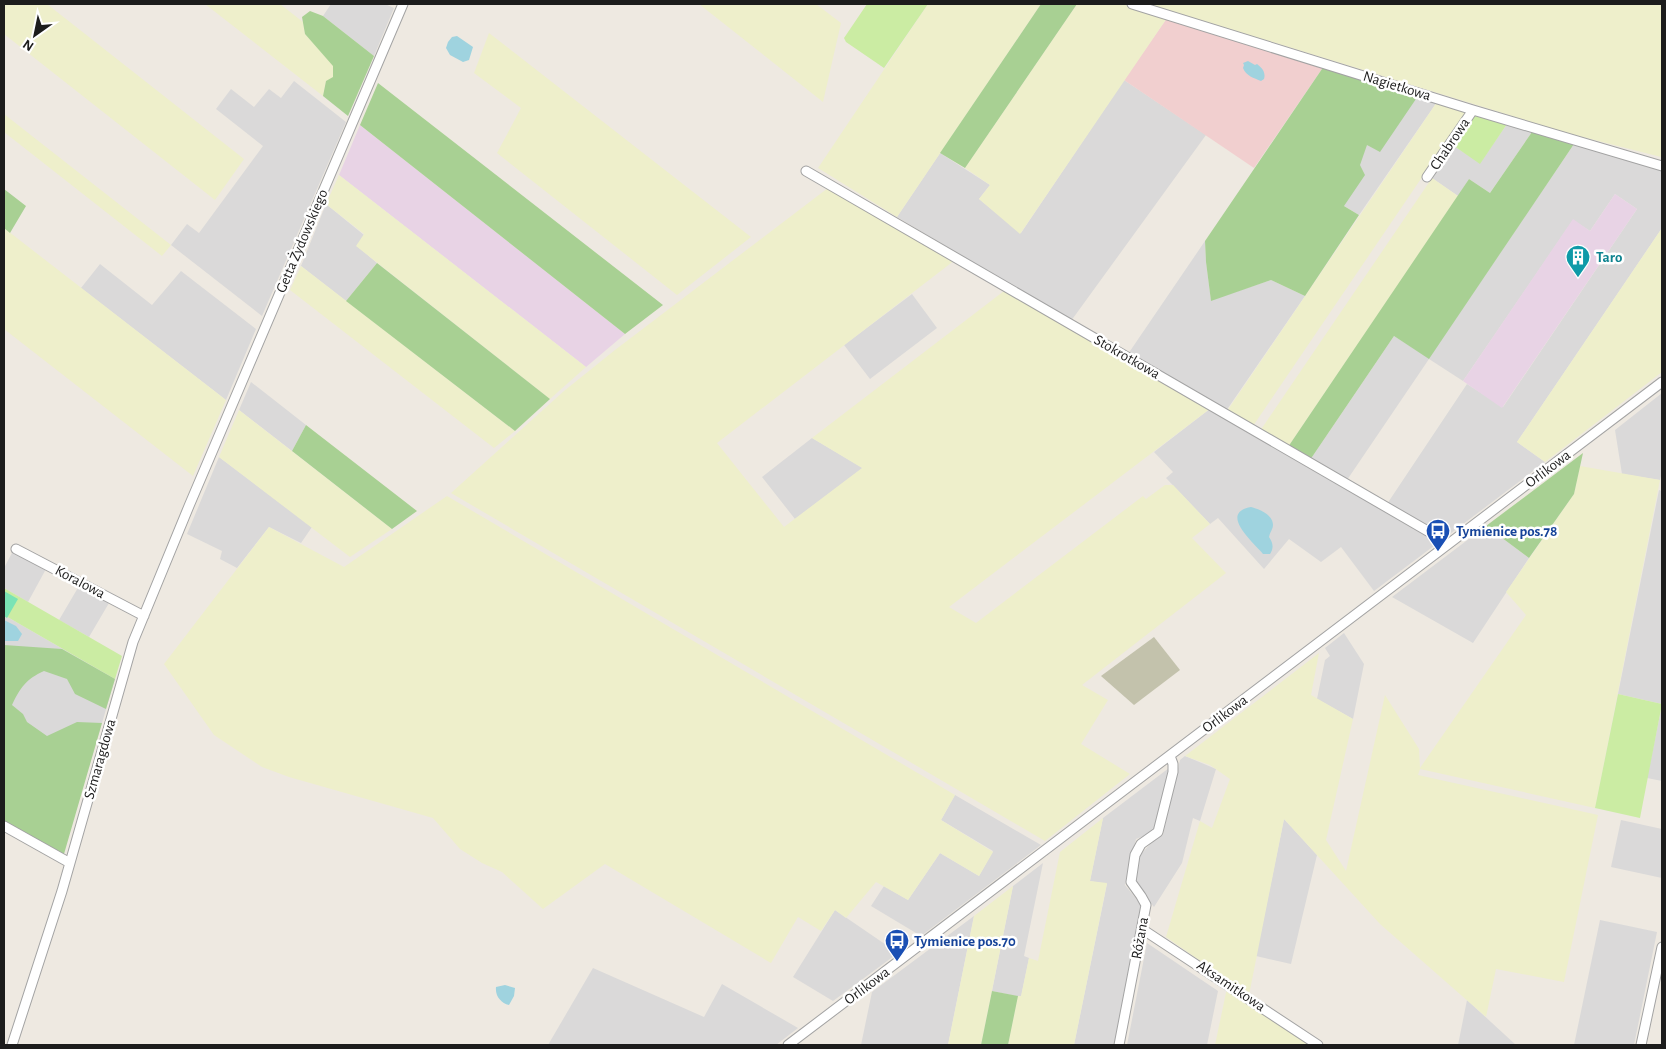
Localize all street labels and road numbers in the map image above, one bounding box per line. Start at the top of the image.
street label: Nagietkowa [1361,69,1433,103]
street label: Chabrowa [1427,115,1473,173]
street label: Getta Żydowskiego [272,186,331,295]
street label: Stokrotkowa [1091,332,1163,382]
street label: Orlikowa [1523,447,1573,491]
street label: Koralowa [52,563,108,601]
street label: Orlikowa [1200,692,1250,736]
street label: Szmaragdowa [81,717,119,801]
street label: Różana [1129,916,1151,960]
street label: Aksamitkowa [1194,958,1268,1014]
street label: Orlikowa [842,964,892,1008]

